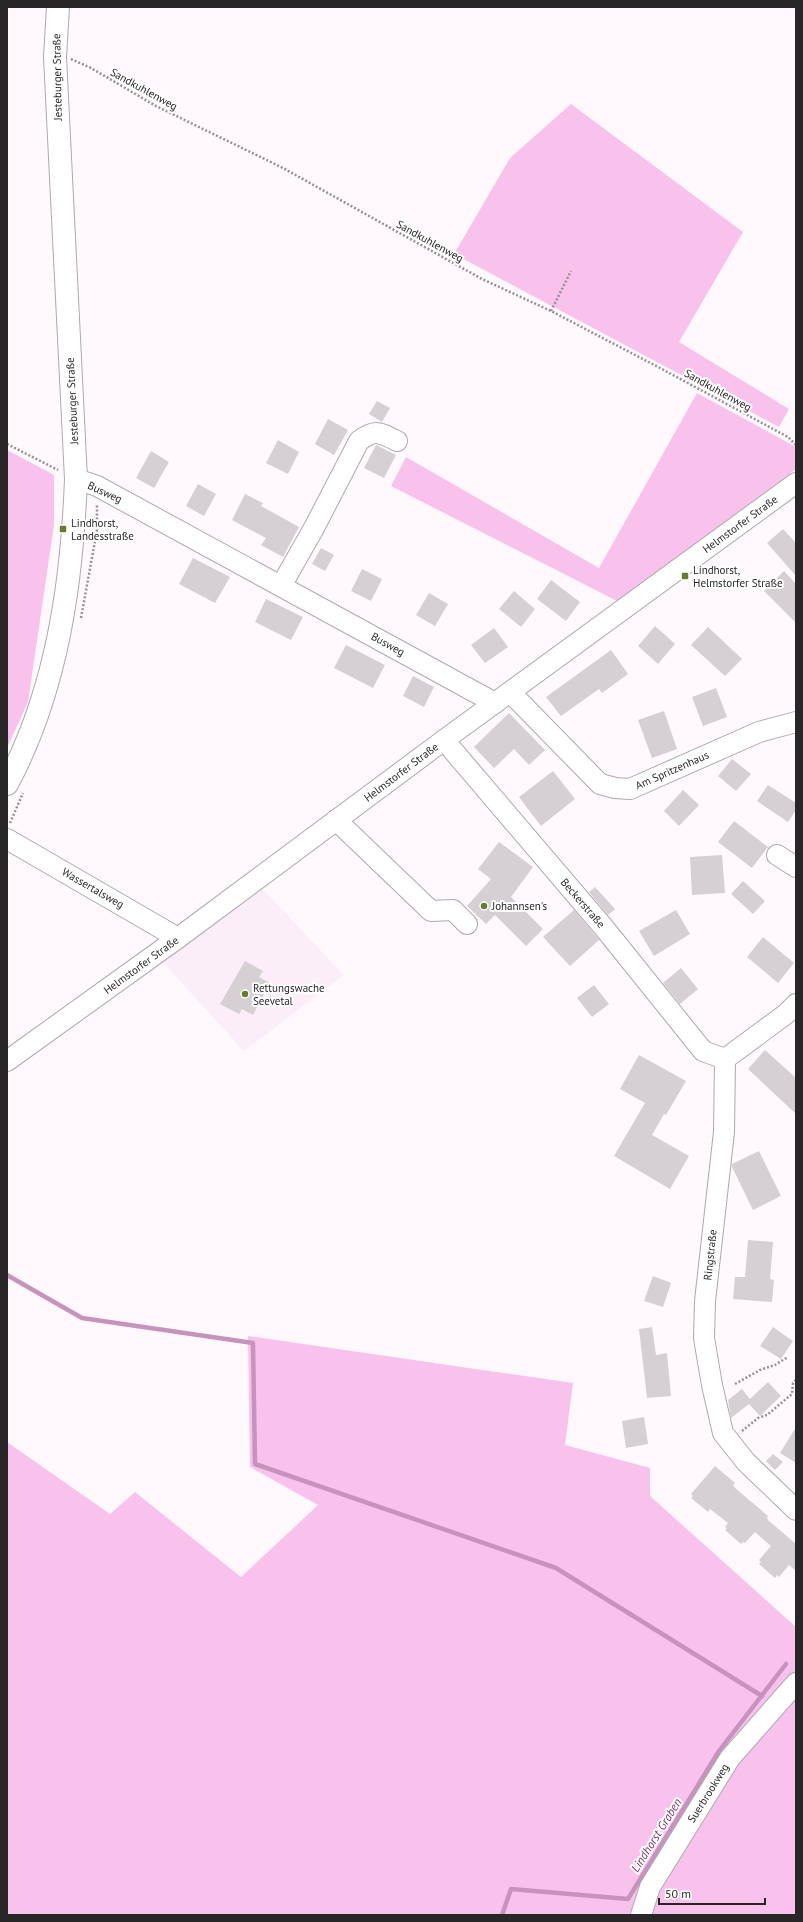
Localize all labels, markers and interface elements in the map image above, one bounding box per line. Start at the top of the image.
street label: Jesteburger Straße [49,33,65,122]
street label: Sandkuhlenweg [108,65,180,113]
street label: Sandkuhlenweg [394,217,466,265]
street label: Jesteburger Straße [63,357,81,446]
street label: Sandkuhlenweg [682,366,754,414]
street label: Busweg [86,478,124,506]
street label: Helmstorfer Straße [700,492,781,556]
place label: Lindhorst, Landesstraße [71,516,134,543]
marker: Lindhorst, Landesstraße [58,524,68,534]
place label: Lindhorst, Helmstorfer Straße [693,563,783,590]
marker: Lindhorst, Helmstorfer Straße [680,571,690,581]
street label: Busweg [369,629,407,659]
street label: Helmstorfer Straße [361,739,441,805]
street label: Am Spritzenhaus [633,747,711,792]
street label: Wassertalsweg [59,865,127,911]
street label: Beckerstraße [558,875,609,931]
place label: Johannsen's [491,899,548,913]
marker: Johannsen's [479,901,489,911]
street label: Helmstorfer Straße [101,933,182,997]
place label: Rettungswache Seevetal [253,981,325,1008]
marker: Rettungswache Seevetal [240,989,250,999]
street label: Ringstraße [700,1228,720,1281]
street label: Suerbrookweg [684,1761,732,1825]
water label: Lindhorst Graben [627,1795,685,1875]
scale bar [659,1880,765,1906]
text: 50 m [665,1886,691,1901]

